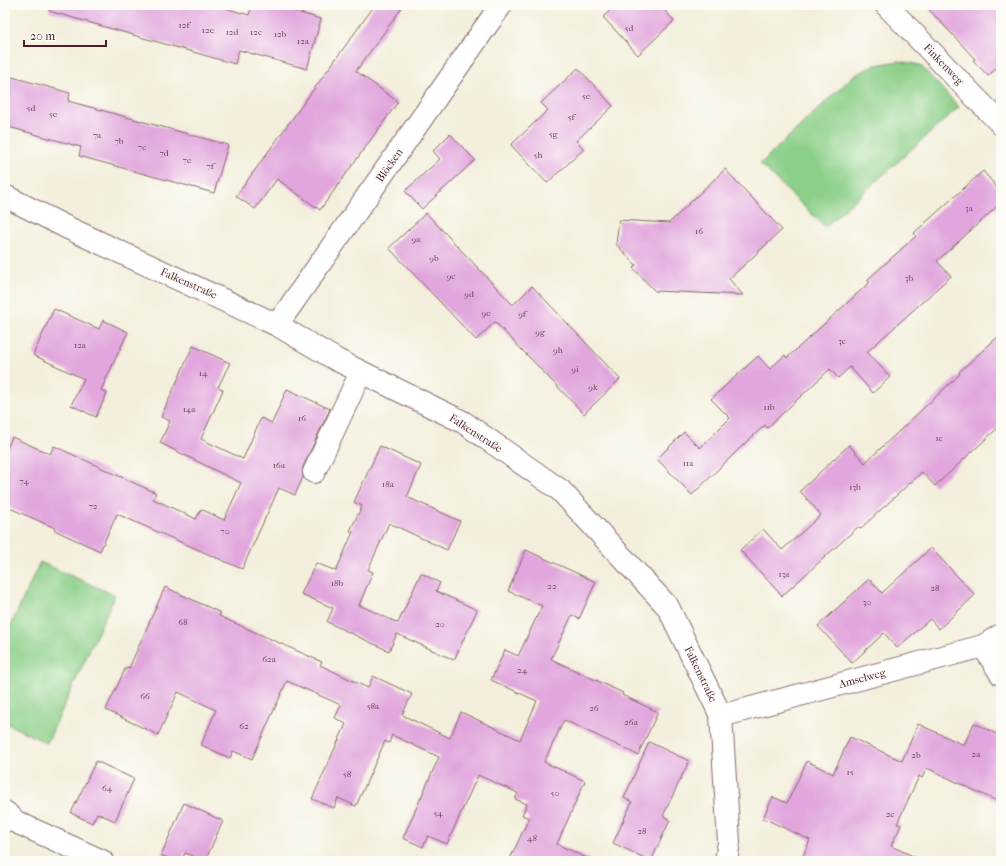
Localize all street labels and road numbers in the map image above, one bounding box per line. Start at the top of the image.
street label: Finkenweg [921,41,966,88]
street label: Blöcken [373,146,406,185]
street label: Falkenstraße [159,265,220,302]
street label: Falkenstraße [447,411,505,456]
street label: Falkenstraße [681,644,720,705]
street label: Amselweg [836,666,887,691]

